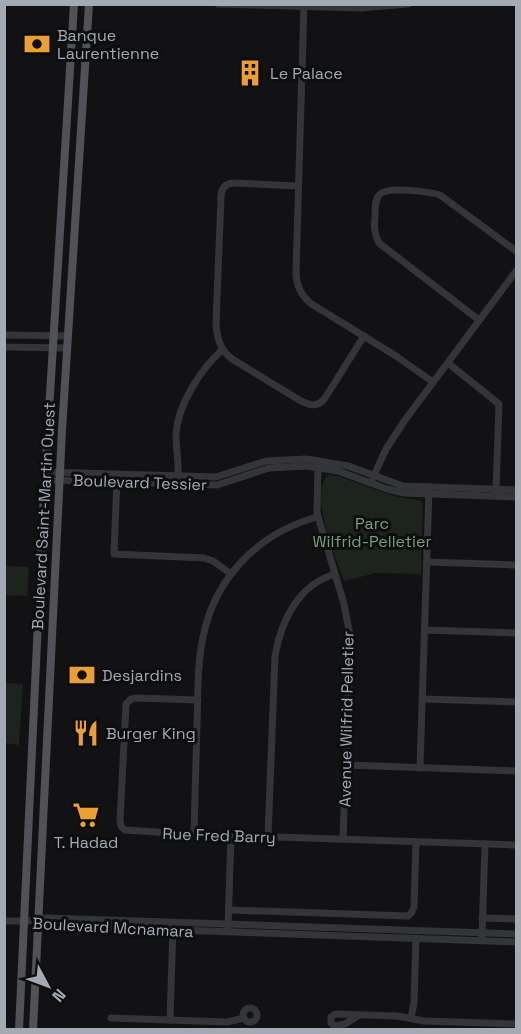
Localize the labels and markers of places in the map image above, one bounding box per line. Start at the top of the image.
place label: Banque Laurentienne [57,25,159,64]
bank icon: Banque Laurentienne [22,29,52,59]
building icon: Le Palace [235,58,265,88]
place label: Le Palace [270,63,343,84]
bank icon: Desjardins [67,660,97,690]
place label: Desjardins [102,665,182,686]
restaurant icon: Burger King [71,718,101,748]
place label: Burger King [106,723,196,744]
supermarket icon: T. Hadad [71,800,101,830]
place label: T. Hadad [54,832,118,853]

